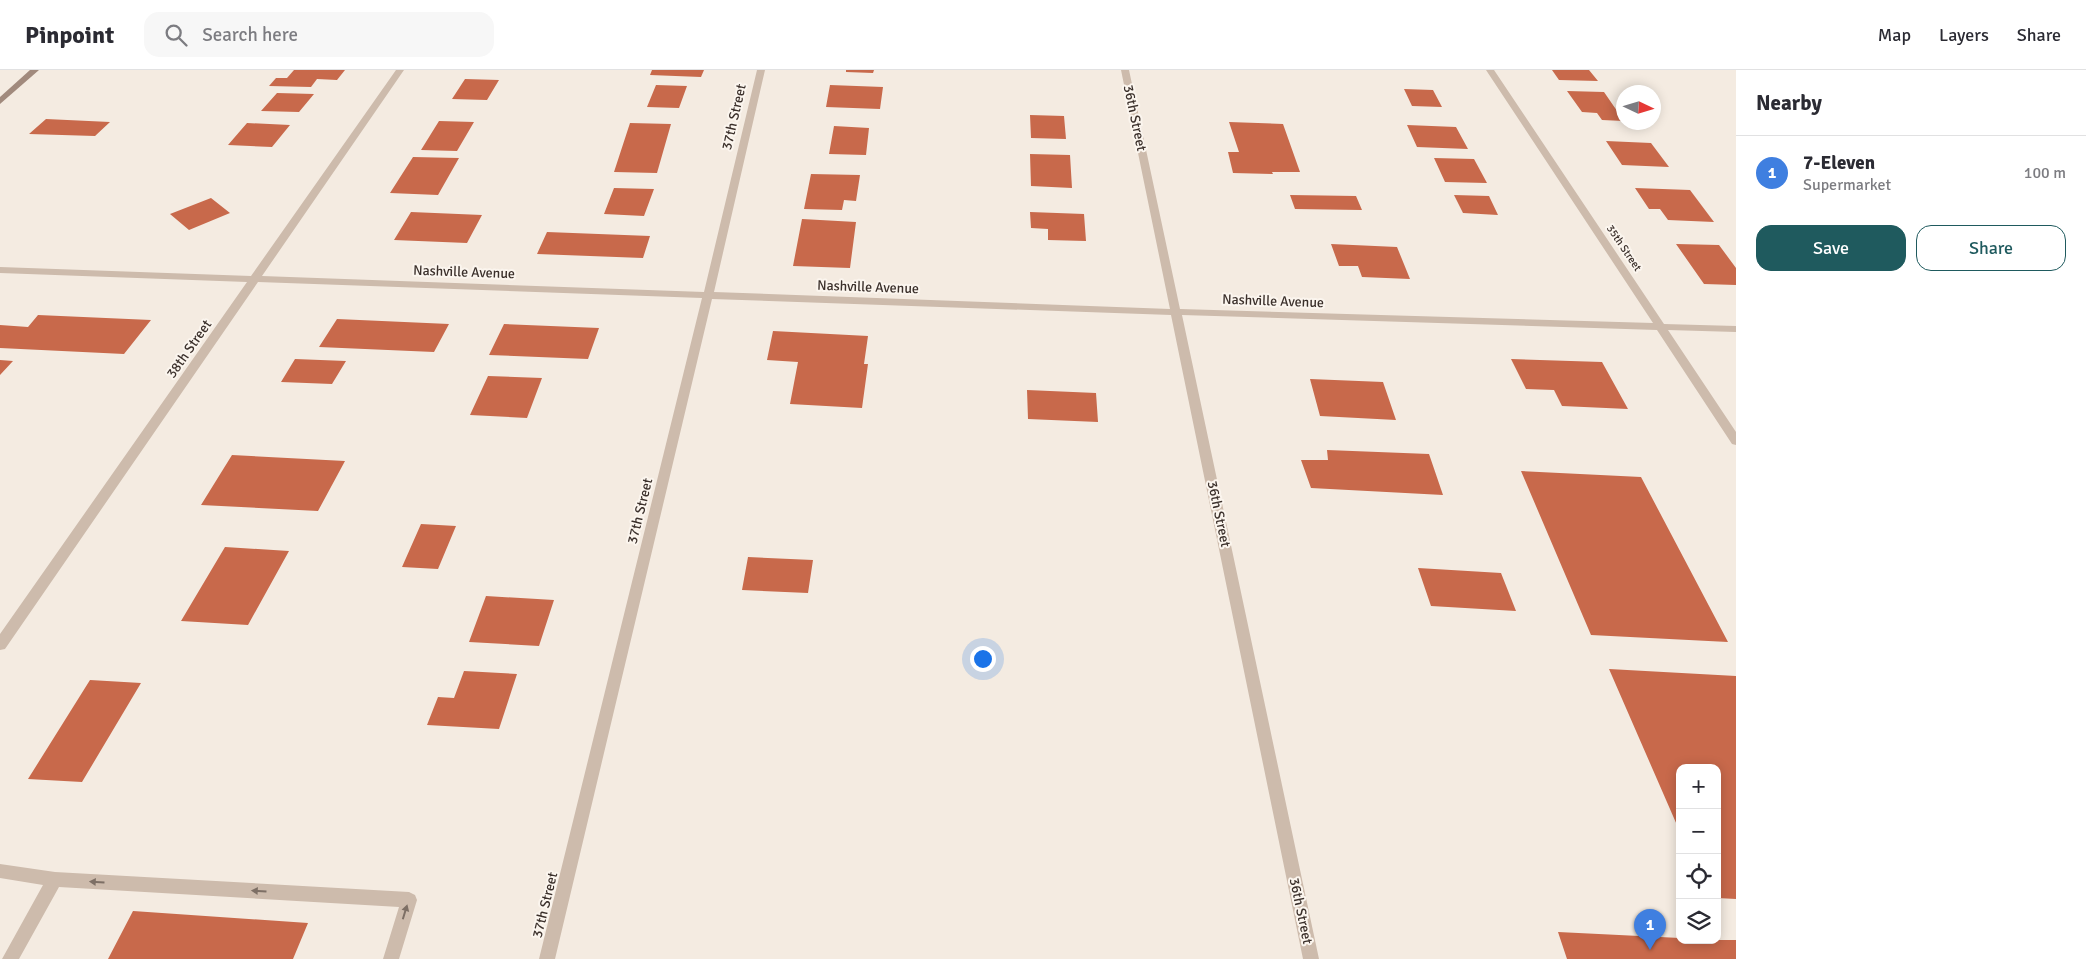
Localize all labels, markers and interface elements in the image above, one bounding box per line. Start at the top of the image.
search box [144,12,494,57]
text: Pinpoint [25,20,114,50]
icon: search [162,21,190,49]
text: Search here [202,23,298,47]
text: Map [1878,24,1911,46]
text: Layers [1939,24,1989,46]
text: Share [2017,24,2061,46]
street label: 37th Street [718,82,750,152]
street label: 36th Street [1120,83,1150,153]
north arrow [1616,85,1661,130]
text: Nearby [1756,90,1822,116]
text: 7-Eleven [1803,151,1875,175]
text: 1 [1768,163,1776,183]
text: 100 m [2024,163,2066,183]
text: Supermarket [1803,175,1891,195]
street label: 35th Street [1604,222,1644,274]
button: Save [1756,225,1906,271]
button: Share [1916,225,2066,271]
street label: Nashville Avenue [413,262,515,282]
street label: Nashville Avenue [817,277,919,297]
street label: Nashville Avenue [1222,291,1324,311]
street label: 38th Street [163,317,215,381]
street label: 37th Street [624,476,656,546]
street label: 36th Street [1204,479,1234,549]
your location [970,646,996,672]
map controls [1676,764,1721,944]
button: + [1676,764,1721,809]
button: − [1676,809,1721,854]
button: locate [1676,854,1721,899]
street label: 37th Street [529,870,561,940]
street label: 36th Street [1286,876,1316,946]
one-way arrow [89,877,105,885]
one-way arrow [251,887,267,895]
button: layers [1676,899,1721,944]
one-way arrow [402,905,409,920]
pin: 1 [1634,909,1666,950]

